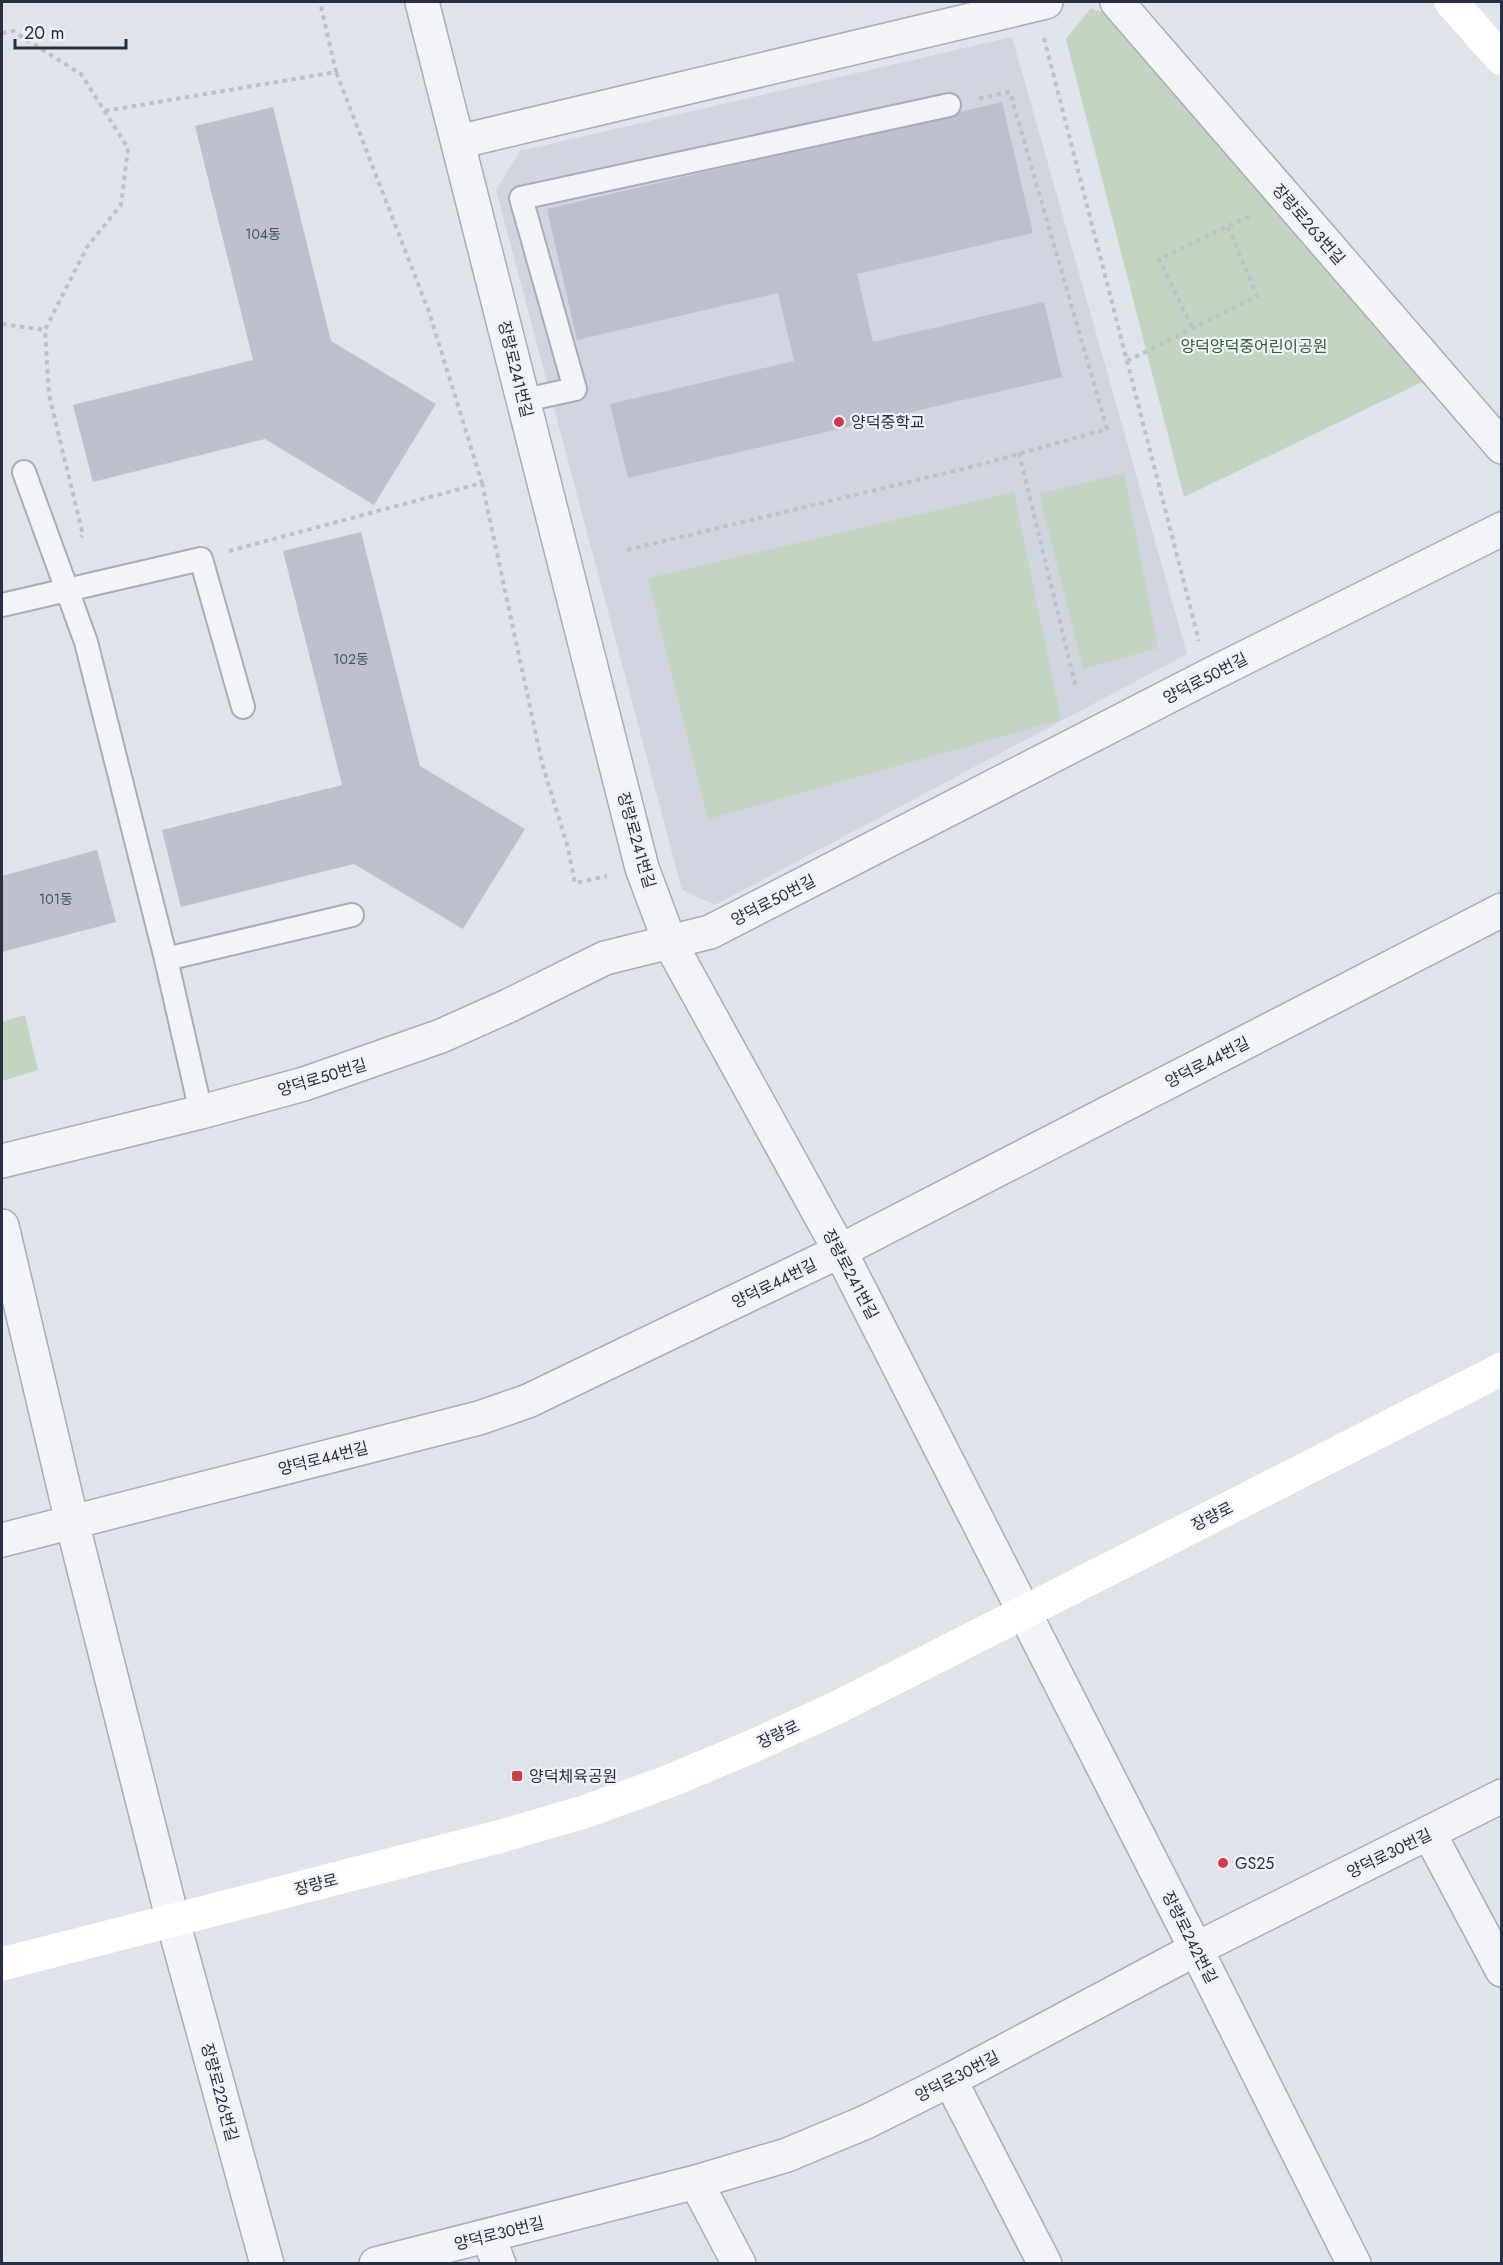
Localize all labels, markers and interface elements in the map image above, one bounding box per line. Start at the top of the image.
scale bar [15,12,126,50]
text: 20 m [24,20,64,46]
street label: 장량로263번길 [1267,179,1350,270]
house number: 104동 [245,224,281,244]
street label: 장량로241번길 [492,318,539,420]
park label: 양덕양덕중어린이공원 [1180,335,1328,358]
place label: 양덕중학교 [851,411,925,434]
marker: 양덕중학교 [832,415,846,429]
street label: 양덕로50번길 [1159,647,1252,710]
house number: 102동 [333,649,369,669]
street label: 장량로241번길 [612,789,661,891]
street label: 양덕로50번길 [727,869,820,932]
house number: 101동 [39,889,73,909]
street label: 양덕로44번길 [1161,1031,1254,1094]
street label: 양덕로50번길 [275,1053,370,1102]
street label: 장량로241번길 [817,1225,884,1323]
street label: 양덕로44번길 [728,1253,821,1314]
street label: 양덕로44번길 [276,1436,371,1481]
street label: 장량로 [1187,1496,1237,1537]
street label: 장량로 [753,1715,803,1754]
place label: 양덕체육공원 [529,1765,617,1788]
marker: 양덕체육공원 [510,1769,524,1783]
street label: 양덕로30번길 [1343,1823,1436,1884]
place label: GS25 [1235,1852,1274,1875]
marker: GS25 [1216,1856,1230,1870]
street label: 장량로 [292,1868,341,1901]
street label: 장량로242번길 [1156,1887,1223,1988]
street label: 장량로226번길 [195,2040,244,2144]
street label: 양덕로30번길 [911,2045,1003,2108]
street label: 양덕로30번길 [452,2211,547,2256]

